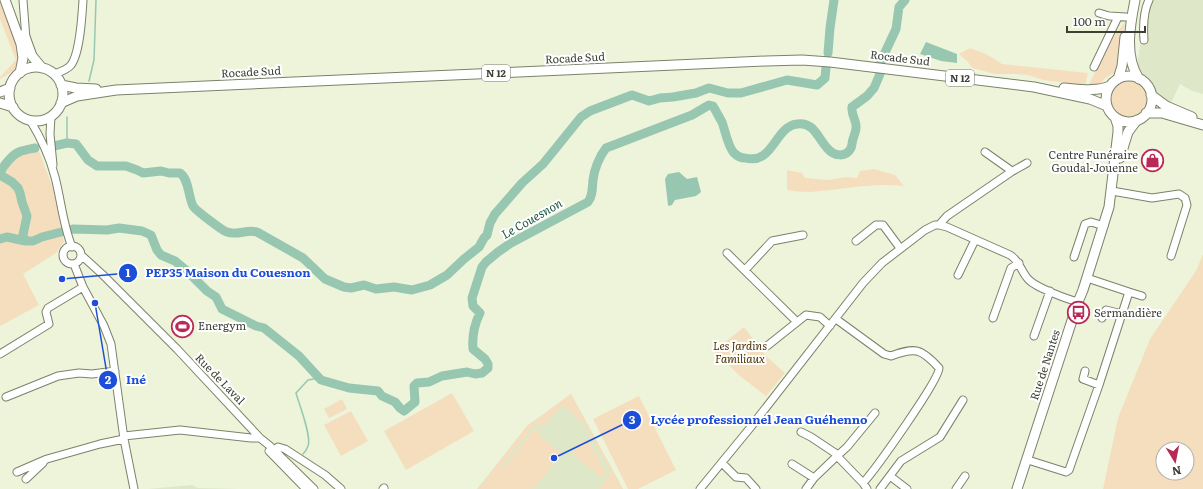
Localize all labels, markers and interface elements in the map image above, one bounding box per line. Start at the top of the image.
scale bar [1067,8,1145,34]
text: 100 m [1073,12,1106,30]
street label: Rocade Sud [869,45,931,69]
street label: Rocade Sud [544,47,606,67]
street label: Rocade Sud [220,61,282,81]
road number: N 12 [482,65,510,81]
road number: N 12 [946,70,974,86]
place label: Centre Funéraire Goudal-Jouenne [1049,146,1138,175]
shop icon: Centre Funéraire Goudal-Jouenne [1140,148,1166,174]
water label: Le Couesnon [498,193,565,243]
callout: PEP35 Maison du Couesnon [118,261,319,285]
text: 1 [126,263,131,281]
text: PEP35 Maison du Couesnon [145,263,311,281]
bus stop icon: Sermandière [1066,300,1092,326]
place label: Sermandière [1094,304,1162,320]
sports icon: Energym [169,313,195,339]
place label: Energym [198,317,246,333]
street label: Rue de Nantes [1025,327,1063,402]
park label: Les Jardins Familiaux [713,337,767,366]
street label: Rue de Laval [192,349,249,408]
callout: Iné [98,368,155,392]
text: 2 [105,370,112,388]
text: Iné [126,370,146,388]
callout: Lycée professionnel Jean Guéhenno [622,408,875,432]
text: 3 [629,410,636,428]
text: Lycée professionnel Jean Guéhenno [650,410,868,428]
north arrow [1155,441,1195,481]
text: N [1171,463,1183,481]

